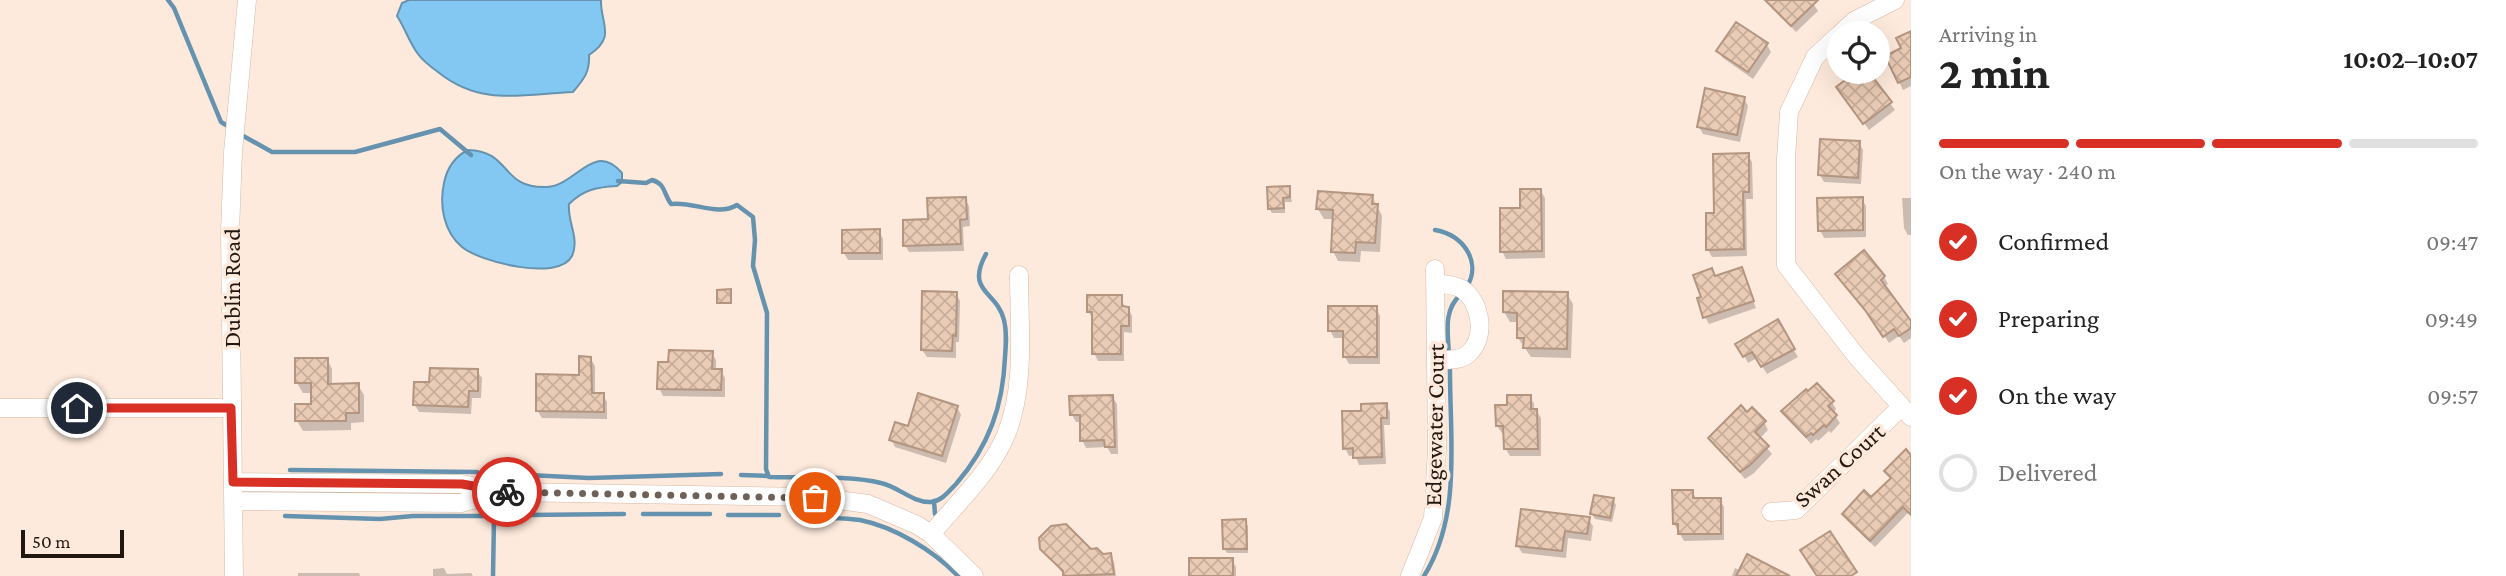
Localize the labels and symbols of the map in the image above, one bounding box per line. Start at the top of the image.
street label: Dublin Road [218,228,245,348]
street label: Edgewater Court [1419,342,1449,507]
pin [47,378,107,438]
street label: Swan Court [1788,417,1890,513]
courier [472,457,542,527]
pin [785,468,845,528]
scale bar [21,527,124,559]

